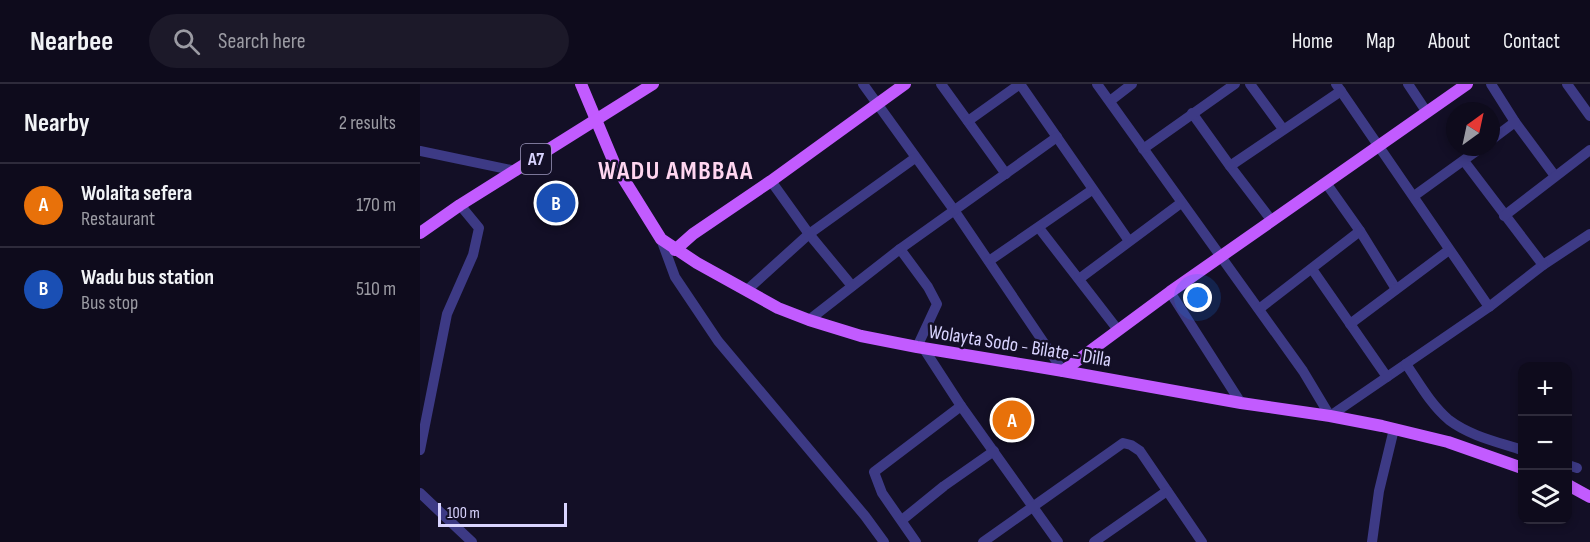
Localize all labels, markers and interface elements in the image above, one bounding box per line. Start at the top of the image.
search box [149,14,569,68]
text: Nearbee [30,25,113,58]
icon: search [170,25,203,58]
text: Search here [218,28,306,55]
text: Home [1292,29,1333,54]
text: Map [1366,29,1395,54]
text: About [1428,29,1470,54]
text: Contact [1503,29,1560,54]
north arrow [1446,102,1500,156]
text: Nearby [24,108,90,139]
text: 2 results [339,111,396,135]
road number: A7 [521,144,551,174]
district label: WADU AMBBAA [598,156,754,187]
text: Wolaita sefera [81,180,192,207]
pin: B [536,180,576,226]
text: A [39,193,48,217]
text: 170 m [356,193,396,217]
text: Restaurant [81,207,155,231]
text: Wadu bus station [81,264,214,291]
text: B [39,277,48,301]
text: 510 m [356,277,396,301]
your location [1183,283,1212,312]
text: Bus stop [81,291,138,315]
street label: Wolayta Sodo - Bilate - Dilla [927,320,1113,372]
map controls [1518,362,1572,524]
button: + [1518,362,1572,416]
pin: A [992,398,1032,442]
button: − [1518,416,1572,470]
button: layers [1518,470,1572,524]
scale bar [438,500,567,528]
text: 100 m [447,504,480,523]

